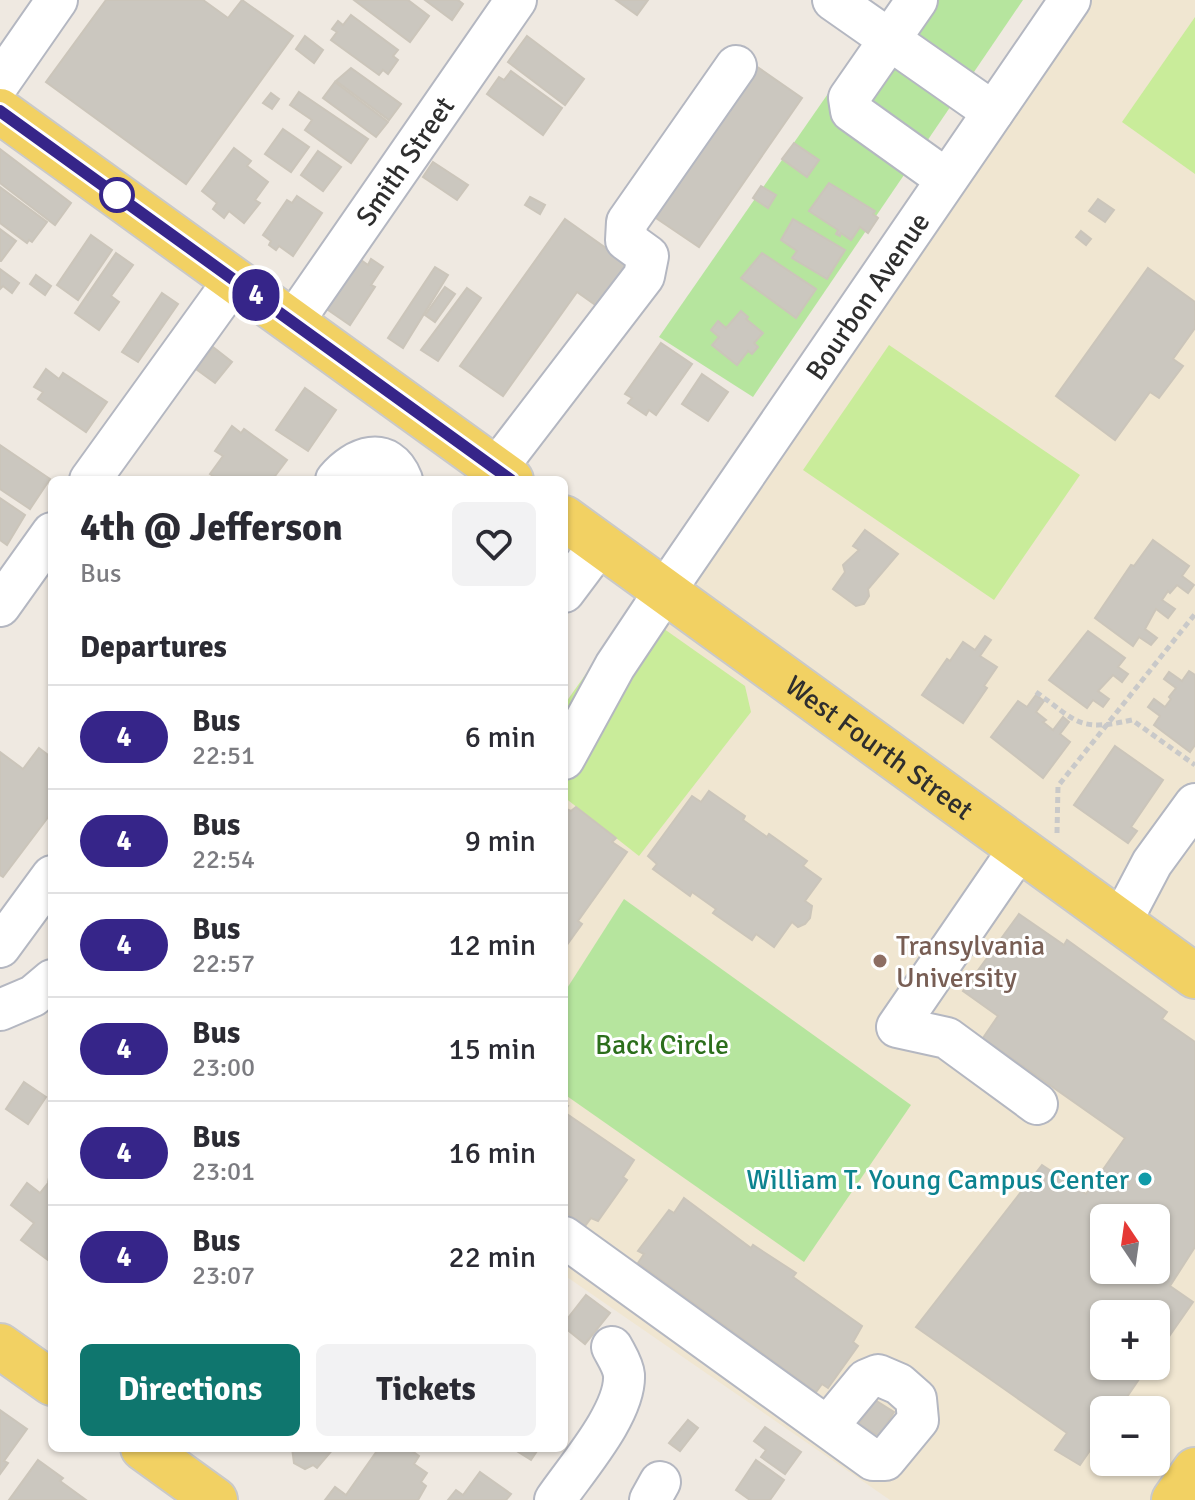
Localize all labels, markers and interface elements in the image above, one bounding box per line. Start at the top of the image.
street label: Smith Street [349,90,462,233]
unlabelled marker [100,178,134,212]
street label: Bourbon Avenue [799,206,937,387]
line badge: 4 [230,269,282,321]
text: 4 [248,278,264,312]
button: heart [452,502,536,586]
text: 4th @ Jefferson [80,504,343,551]
text: Bus [80,558,121,590]
text: Departures [80,629,227,666]
street label: West Fourth Street [778,668,980,827]
text: Bus [192,703,240,740]
text: 6 min [465,719,536,756]
text: 4 [116,720,132,754]
text: 22:51 [192,740,255,772]
text: Bus [192,807,240,844]
text: 9 min [465,823,536,860]
text: 4 [116,824,132,858]
text: 22:54 [192,844,255,876]
text: Bus [192,911,240,948]
text: 12 min [449,927,536,964]
text: 4 [116,928,132,962]
place label: Transylvania University [896,929,1045,995]
text: 22:57 [192,948,255,980]
marker: Transylvania University [871,952,889,970]
text: Bus [192,1015,240,1052]
park label: Back Circle [595,1028,729,1062]
text: 15 min [449,1031,536,1068]
text: 4 [116,1032,132,1066]
text: 23:00 [192,1052,255,1084]
text: Bus [192,1119,240,1156]
text: 16 min [449,1135,536,1172]
text: 4 [116,1136,132,1170]
text: 23:01 [192,1156,255,1188]
place label: William T. Young Campus Center [746,1163,1130,1197]
marker: William T. Young Campus Center [1136,1170,1154,1188]
north arrow [1090,1204,1170,1284]
map controls [1090,1204,1170,1476]
text: Bus [192,1223,240,1260]
text: 22 min [449,1239,536,1276]
text: 4 [116,1240,132,1274]
text: 23:07 [192,1260,255,1292]
button: + [1090,1300,1170,1380]
button: Directions [80,1344,300,1436]
button: Tickets [316,1344,536,1436]
button: − [1090,1396,1170,1476]

